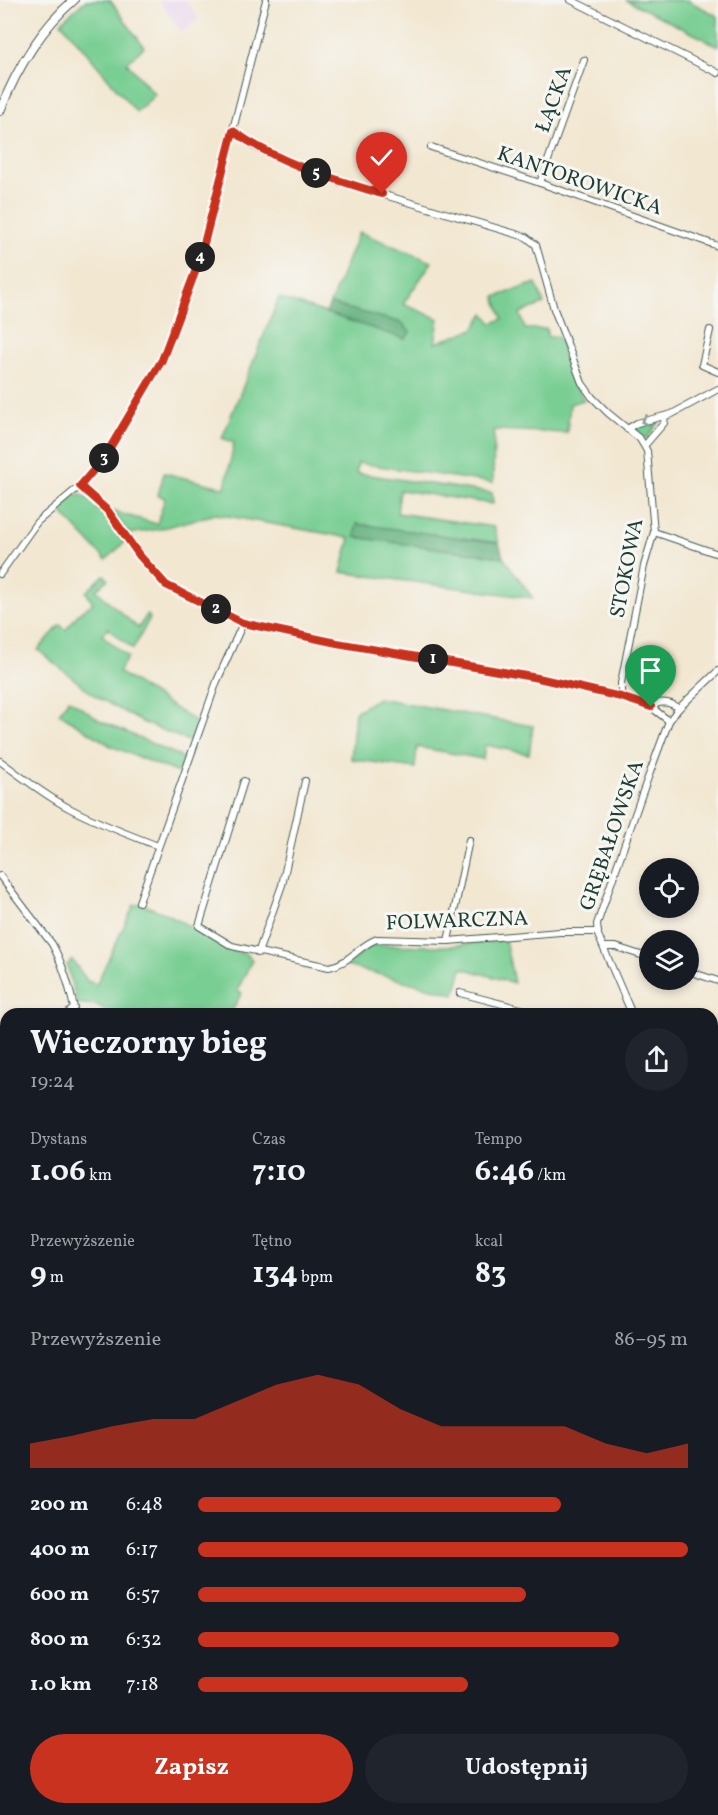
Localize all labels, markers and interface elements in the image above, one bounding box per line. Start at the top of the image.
street label: ŁĄCKA [529,62,580,137]
pin [356,132,407,194]
street label: KANTOROWICKA [493,140,666,223]
icon: check [365,141,398,174]
pin: 5 [301,158,331,188]
text: 5 [312,162,320,184]
pin: 4 [185,242,215,272]
text: 4 [195,246,205,268]
one-way arrow [641,414,651,427]
pin: 3 [89,443,119,473]
text: 3 [100,447,108,469]
street label: STOKOWA [604,516,651,620]
pin: 2 [201,594,231,624]
text: 2 [212,598,220,620]
pin: 1 [418,644,448,674]
pin [625,645,676,707]
text: 1 [430,648,436,670]
icon: arrive [634,654,667,687]
street label: GRĘBAŁOWSKA [573,756,652,915]
map controls [639,858,699,990]
button: locate [639,858,699,918]
street label: FOLWARCZNA [385,905,529,938]
button: layers [639,930,699,990]
text: Wieczorny bieg [30,1022,267,1068]
button: share [625,1028,688,1091]
text: 19:24 [30,1068,75,1096]
text: Dystans [30,1129,87,1151]
text: Czas [252,1129,286,1151]
text: Tempo [475,1129,522,1151]
text: 1.06 [30,1151,86,1193]
text: 7:10 [252,1151,306,1193]
text: 6:46 [475,1151,534,1193]
text: km [86,1165,112,1187]
text: /km [534,1165,566,1187]
text: Przewyższenie [30,1231,135,1253]
text: Tętno [252,1231,292,1253]
text: kcal [475,1231,503,1253]
text: 9 [30,1253,47,1295]
text: 134 [252,1253,298,1295]
text: 83 [475,1253,506,1295]
text: m [47,1267,64,1289]
text: bpm [298,1267,333,1289]
text: Przewyższenie [30,1326,161,1354]
text: 86–95 m [614,1326,688,1354]
text: 200 m [30,1491,88,1519]
text: 6:48 [126,1491,163,1519]
text: 400 m [30,1536,90,1564]
text: 6:17 [126,1536,158,1564]
text: 600 m [30,1581,89,1609]
text: 6:57 [126,1581,160,1609]
text: 800 m [30,1626,89,1654]
text: 6:32 [126,1626,162,1654]
text: 1.0 km [30,1671,92,1699]
text: 7:18 [126,1671,158,1699]
button: Zapisz [30,1734,353,1803]
button: Udostępnij [365,1734,688,1803]

